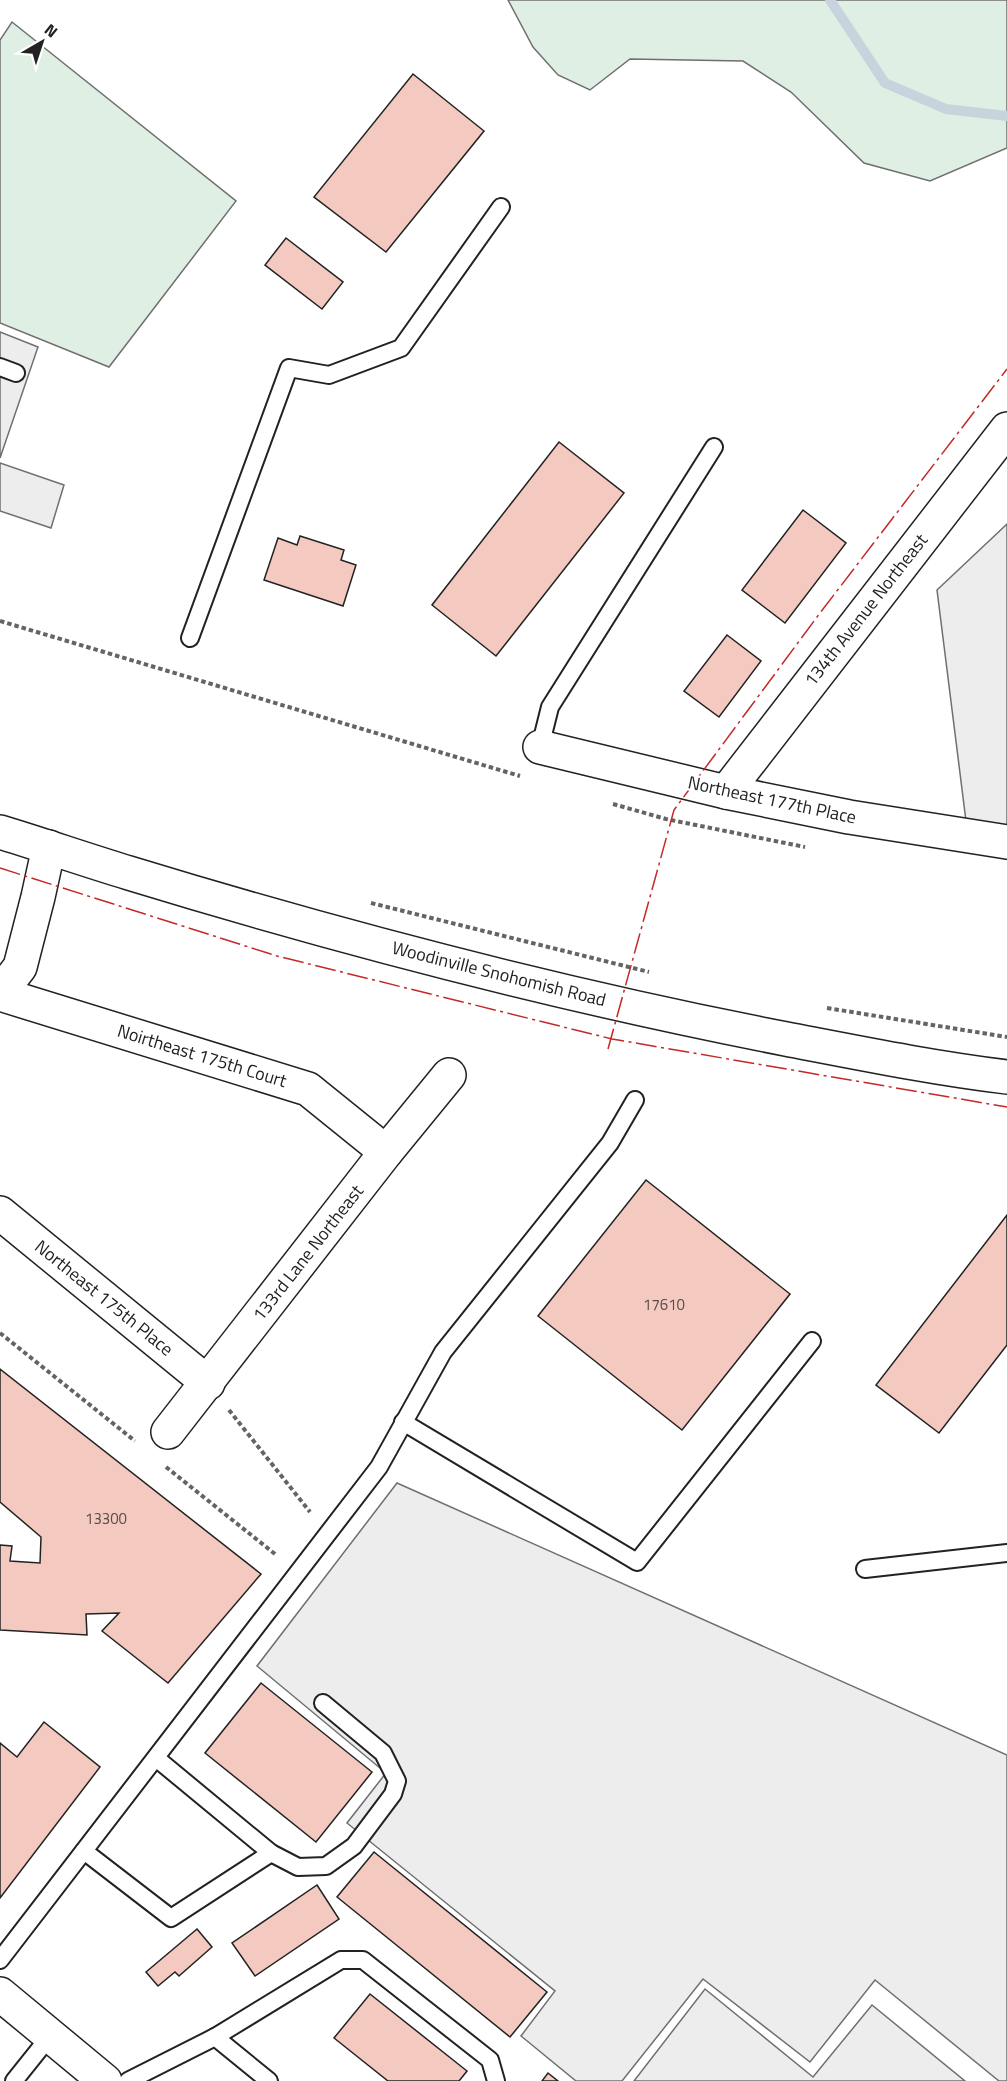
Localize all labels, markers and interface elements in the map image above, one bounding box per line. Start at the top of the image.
north arrow [12,12,72,72]
text: N [40,18,63,43]
street label: 134th Avenue Northeast [797,527,934,692]
street label: Northeast 177th Place [685,768,859,831]
street label: Woodinville Snohomish Road [389,934,609,1013]
street label: Noirtheast 175th Court [114,1017,291,1094]
street label: 133rd Lane Northeast [246,1178,370,1327]
street label: Northeast 175th Place [29,1233,179,1362]
house number: 17610 [643,1293,685,1316]
house number: 13300 [85,1507,127,1530]

